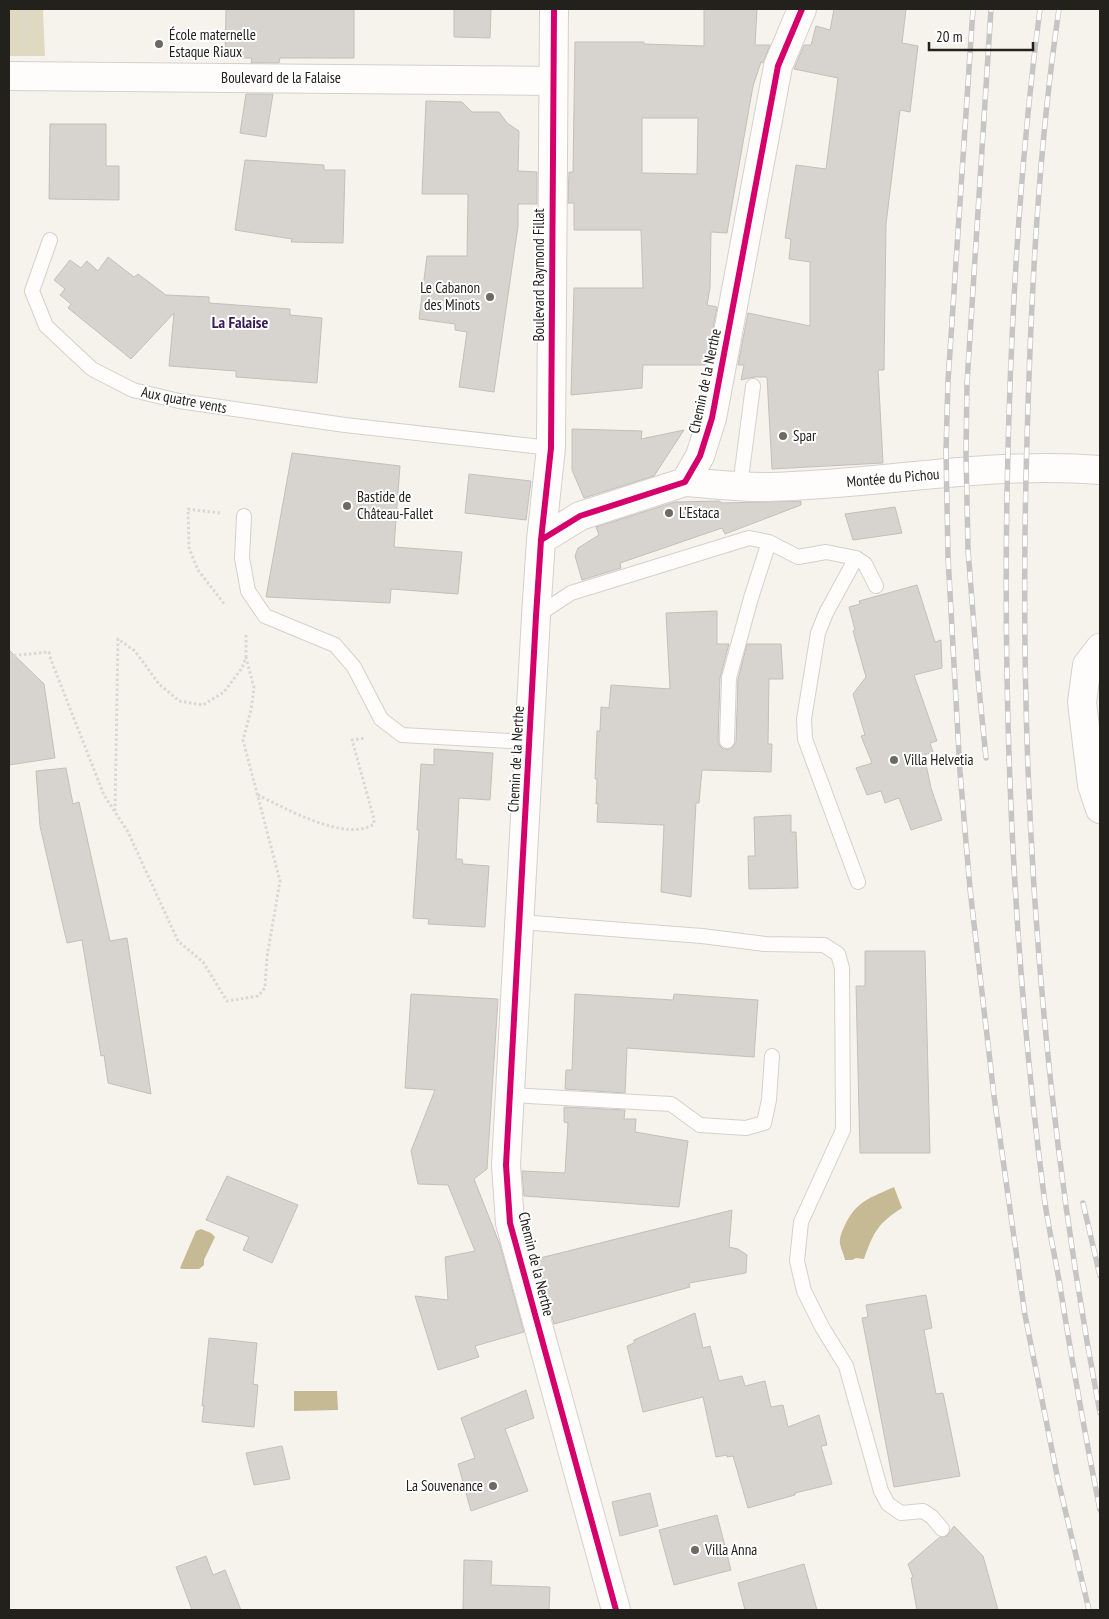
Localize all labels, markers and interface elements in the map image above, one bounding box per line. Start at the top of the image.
scale bar [929,20,1033,52]
place label: École maternelle Estaque Riaux [169,25,256,61]
text: 20 m [936,27,962,46]
marker: École maternelle Estaque Riaux [153,38,165,50]
street label: Boulevard de la Falaise [221,68,341,87]
street label: Boulevard Raymond Fillat [529,208,548,342]
place label: Le Cabanon des Minots [420,278,480,314]
marker: Le Cabanon des Minots [484,291,496,303]
district label: La Falaise [212,312,268,332]
street label: Chemin de la Nerthe [684,327,725,435]
street label: Aux quatre vents [140,382,229,417]
place label: Spar [793,426,817,445]
marker: Spar [777,430,789,442]
street label: Montée du Pichou [846,464,940,491]
place label: Bastide de Château-Fallet [357,487,433,523]
marker: Bastide de Château-Fallet [341,500,353,512]
place label: L'Estaca [679,503,719,522]
marker: L'Estaca [663,507,675,519]
street label: Chemin de la Nerthe [503,705,528,813]
place label: Villa Helvetia [903,750,974,769]
marker: Villa Helvetia [888,754,900,766]
street label: Chemin de la Nerthe [514,1210,559,1318]
place label: La Souvenance [406,1476,483,1495]
marker: La Souvenance [487,1480,499,1492]
place label: Villa Anna [704,1540,757,1559]
marker: Villa Anna [689,1544,701,1556]

